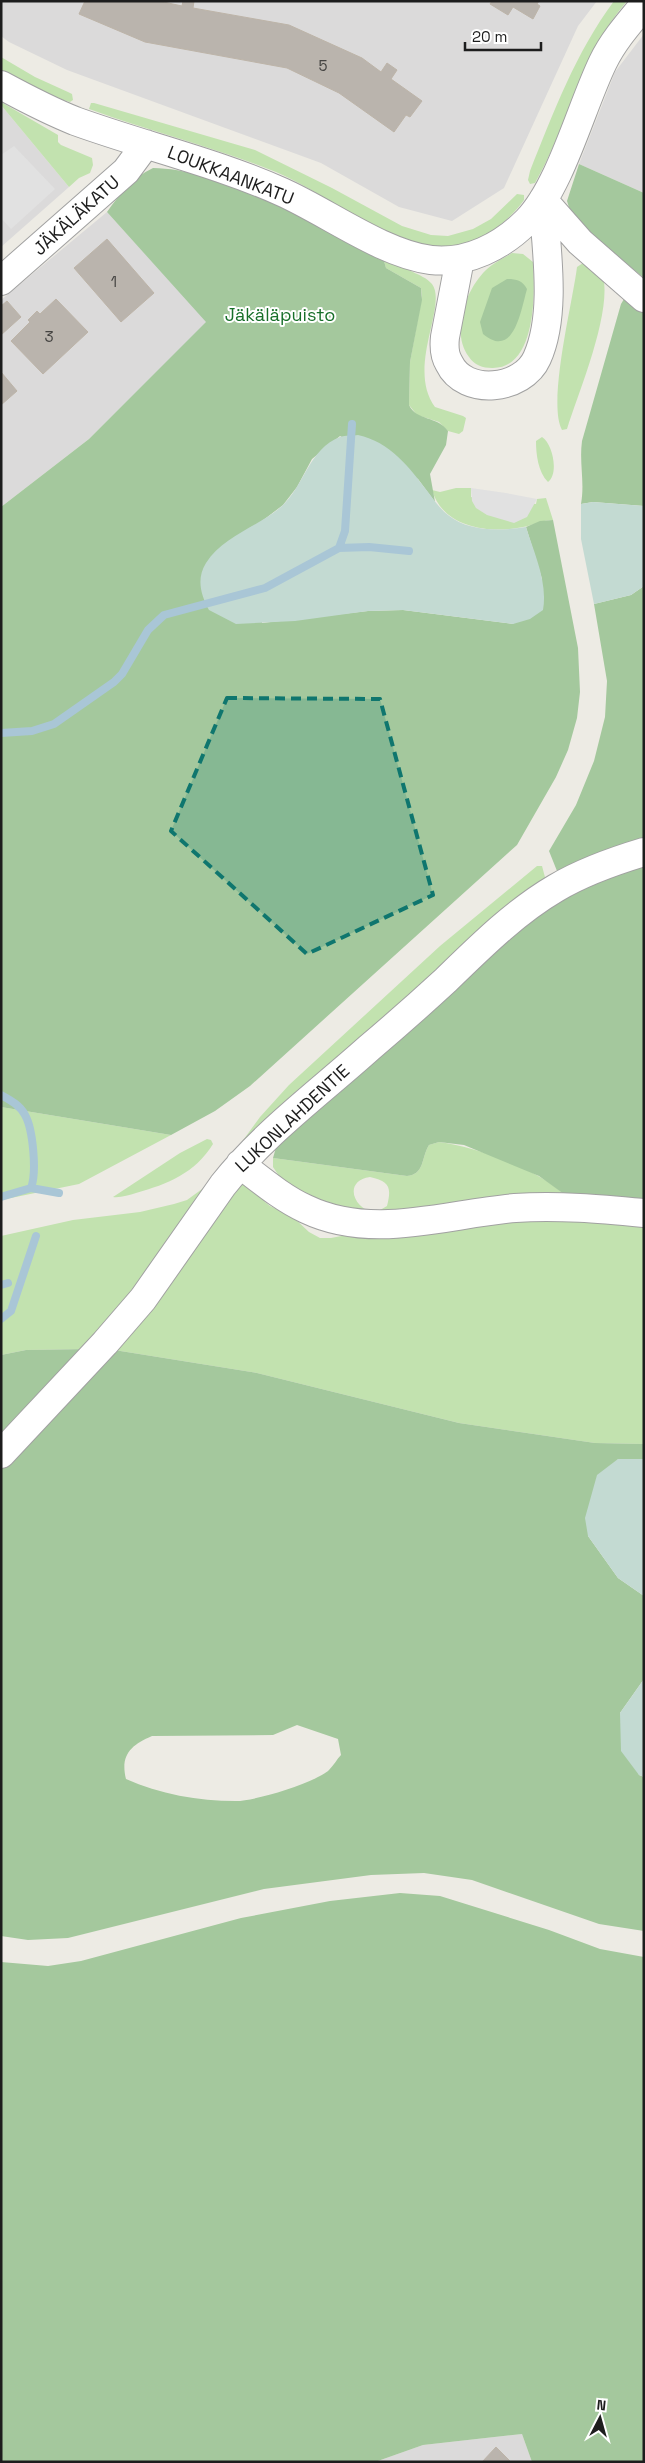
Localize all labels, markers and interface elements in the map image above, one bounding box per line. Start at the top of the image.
scale bar [465,20,541,52]
text: 20 m [472,27,507,46]
house number: 5 [319,56,328,75]
street label: LOUKKAANKATU [164,140,298,210]
street label: JÄKÄLÄKATU [28,170,124,260]
house number: 1 [111,272,117,291]
park label: Jäkäläpuisto [225,303,335,326]
house number: 3 [44,327,54,346]
street label: LUKONLAHDENTIE [230,1059,354,1177]
north arrow [575,2393,625,2443]
text: N [596,2396,607,2415]

